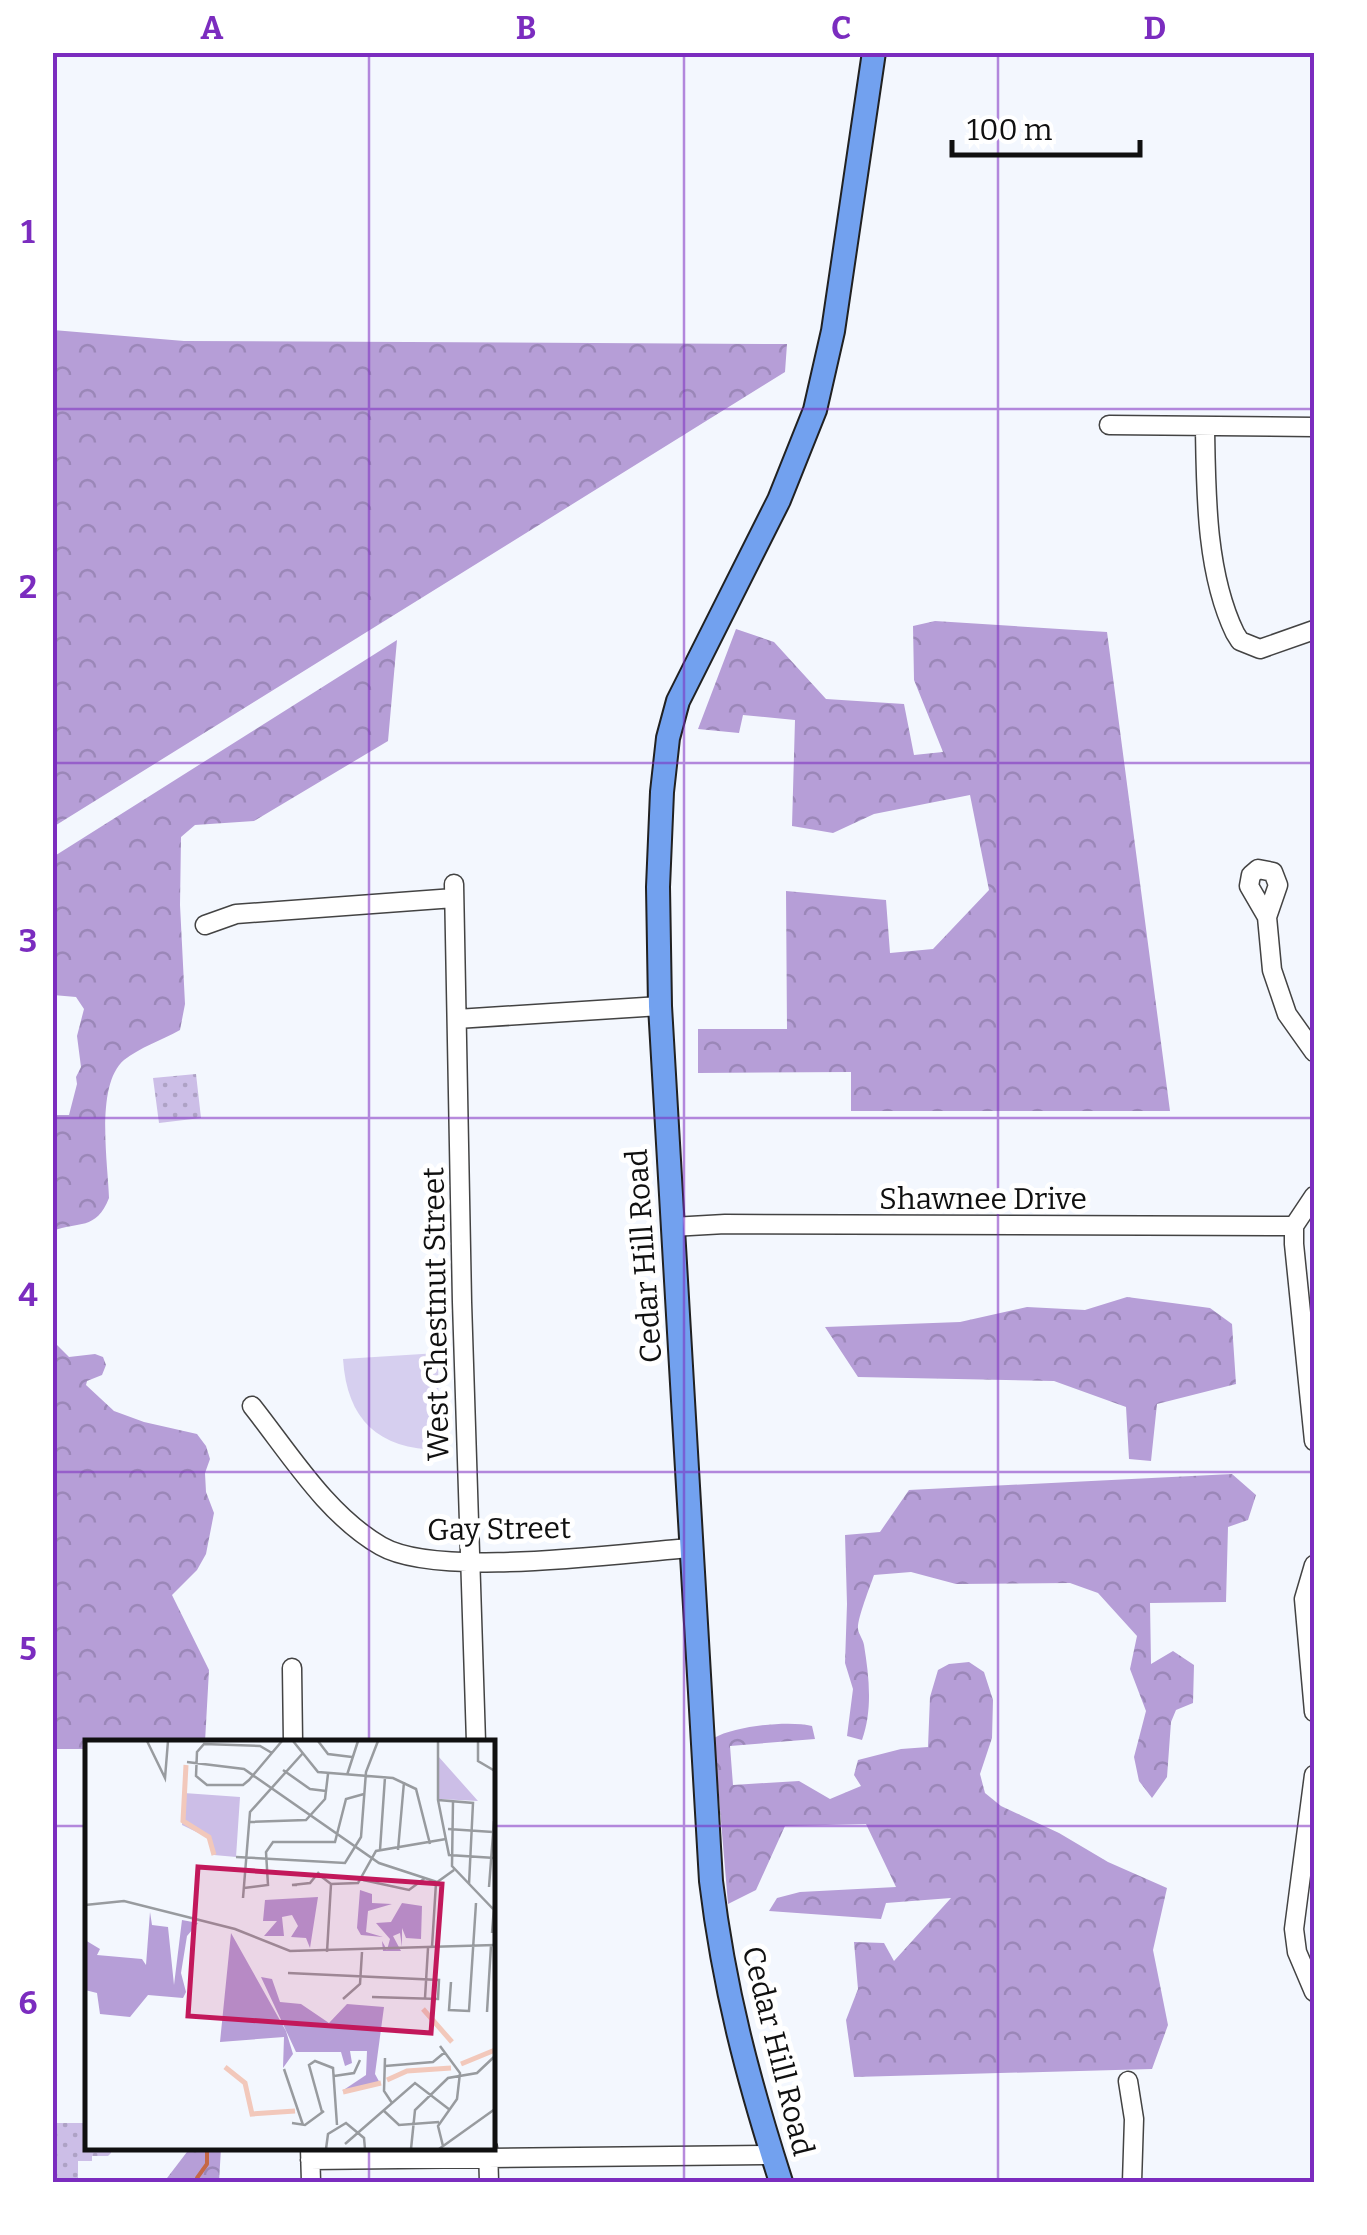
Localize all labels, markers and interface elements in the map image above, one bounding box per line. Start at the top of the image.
text: A [201,9,224,47]
text: B [516,9,536,47]
text: C [831,9,851,47]
text: D [1144,9,1166,47]
scale bar [952,95,1140,157]
text: 100 m [967,112,1053,148]
text: 1 [21,213,35,251]
text: 2 [19,568,37,606]
text: 3 [19,922,37,960]
street label: Cedar Hill Road [619,1147,669,1364]
street label: West Chestnut Street [415,1167,457,1461]
street label: Shawnee Drive [879,1181,1087,1217]
text: 4 [18,1276,38,1314]
street label: Gay Street [427,1510,571,1548]
text: 5 [19,1630,37,1668]
inset map [85,1740,495,2150]
street label: Cedar Hill Road [735,1943,821,2160]
text: 6 [19,1984,38,2022]

